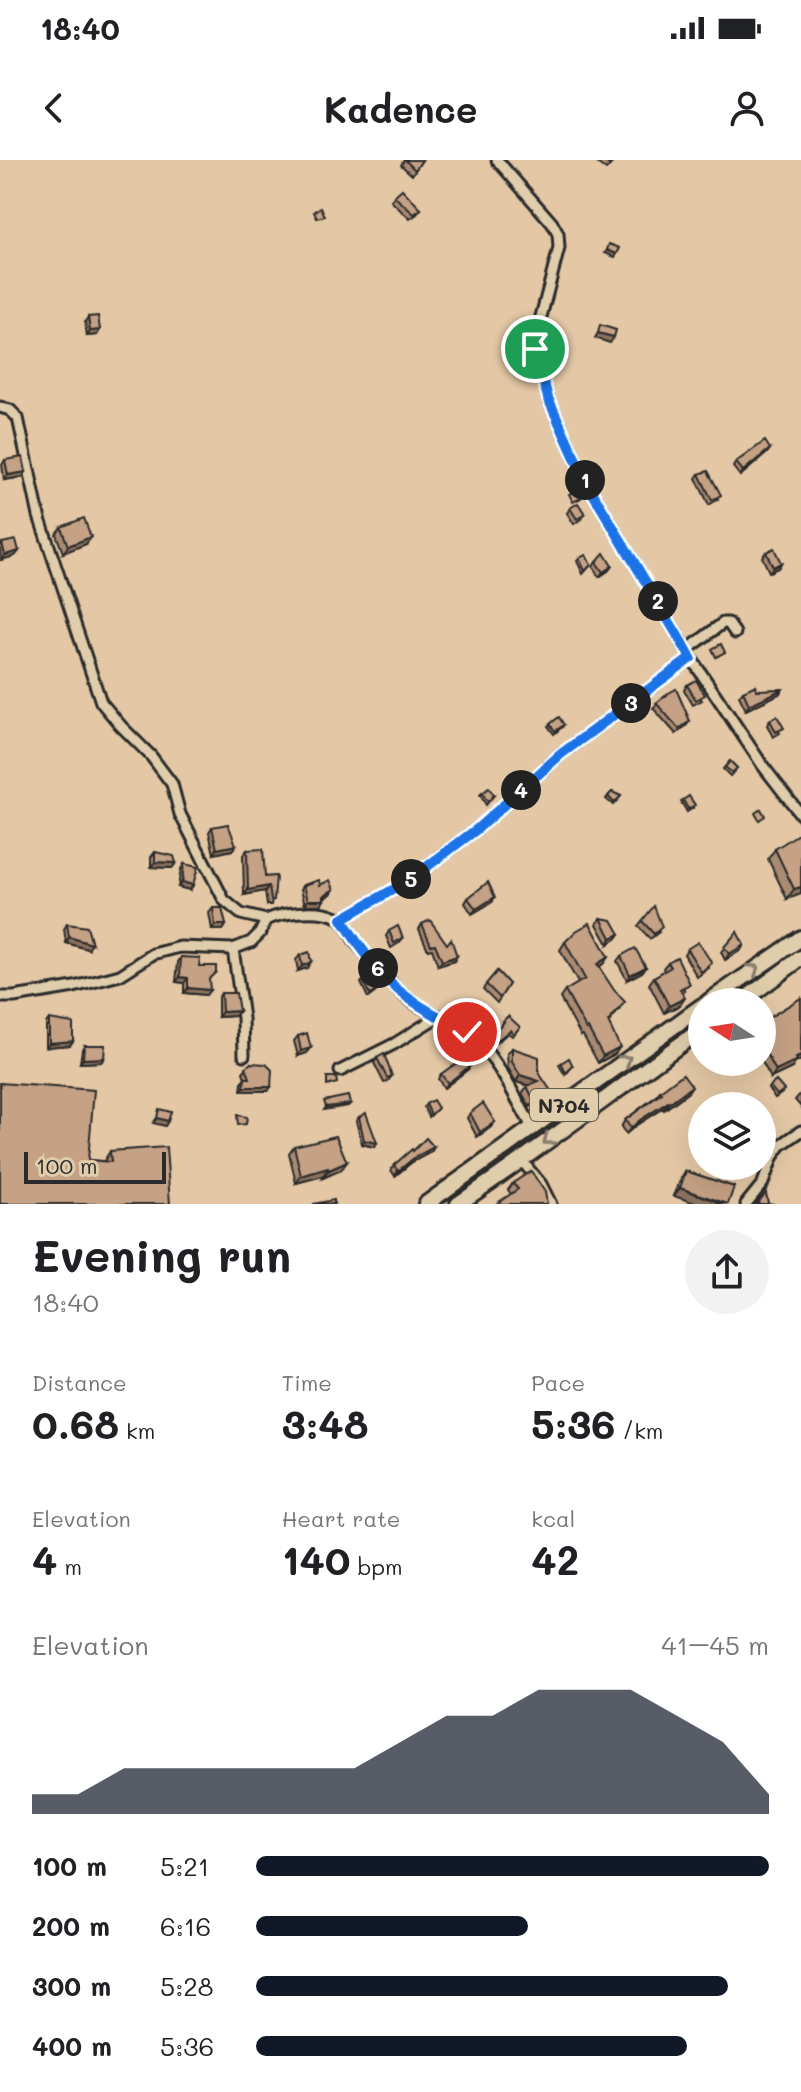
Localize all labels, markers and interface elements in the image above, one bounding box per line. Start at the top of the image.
text: 18:40 [40,8,120,48]
text: Kadence [324,85,477,132]
icon: back [32,86,76,130]
icon: person [725,86,769,130]
pin [501,315,569,383]
icon: arrive [513,327,557,371]
pin: 1 [565,460,605,500]
text: 1 [580,465,590,494]
pin: 2 [638,581,678,621]
text: 2 [652,586,664,615]
pin: 3 [611,683,651,723]
text: 3 [624,688,638,717]
pin: 4 [501,770,541,810]
text: 4 [514,775,528,804]
pin: 5 [391,859,431,899]
text: 5 [405,864,417,893]
pin: 6 [358,948,398,988]
text: 6 [371,953,385,982]
one-way arrow [746,964,760,979]
north arrow [688,988,776,1076]
map controls [688,988,776,1180]
pin [433,998,501,1066]
icon: check [445,1010,489,1054]
one-way arrow [617,1055,632,1070]
road number: N704 [530,1089,598,1121]
button: layers [688,1092,776,1180]
one-way arrow [542,1131,557,1145]
scale bar [24,1148,166,1184]
text: 100 m [36,1151,98,1180]
text: Evening run [32,1226,291,1283]
button: share [685,1230,769,1314]
text: 18:40 [32,1285,99,1319]
text: Distance [32,1368,127,1397]
text: Time [282,1368,332,1397]
text: Pace [531,1368,585,1397]
text: 0.68 [32,1397,119,1449]
text: 3:48 [282,1397,369,1449]
text: 5:36 [531,1397,616,1449]
text: km [119,1416,155,1445]
text: /km [616,1416,663,1445]
text: Elevation [32,1504,131,1533]
text: Heart rate [282,1504,400,1533]
text: kcal [531,1504,575,1533]
text: 4 [32,1533,57,1585]
text: 140 [282,1533,350,1585]
text: 42 [531,1533,579,1585]
text: m [57,1552,82,1581]
text: bpm [350,1552,403,1581]
text: Elevation [32,1628,149,1662]
text: 41–45 m [661,1628,769,1662]
text: 100 m [32,1849,107,1883]
text: 5:21 [160,1849,209,1883]
text: 200 m [32,1909,110,1943]
text: 6:16 [160,1909,211,1943]
text: 300 m [32,1969,111,2003]
text: 5:28 [160,1969,213,2003]
text: 400 m [32,2029,112,2063]
text: 5:36 [160,2029,214,2063]

